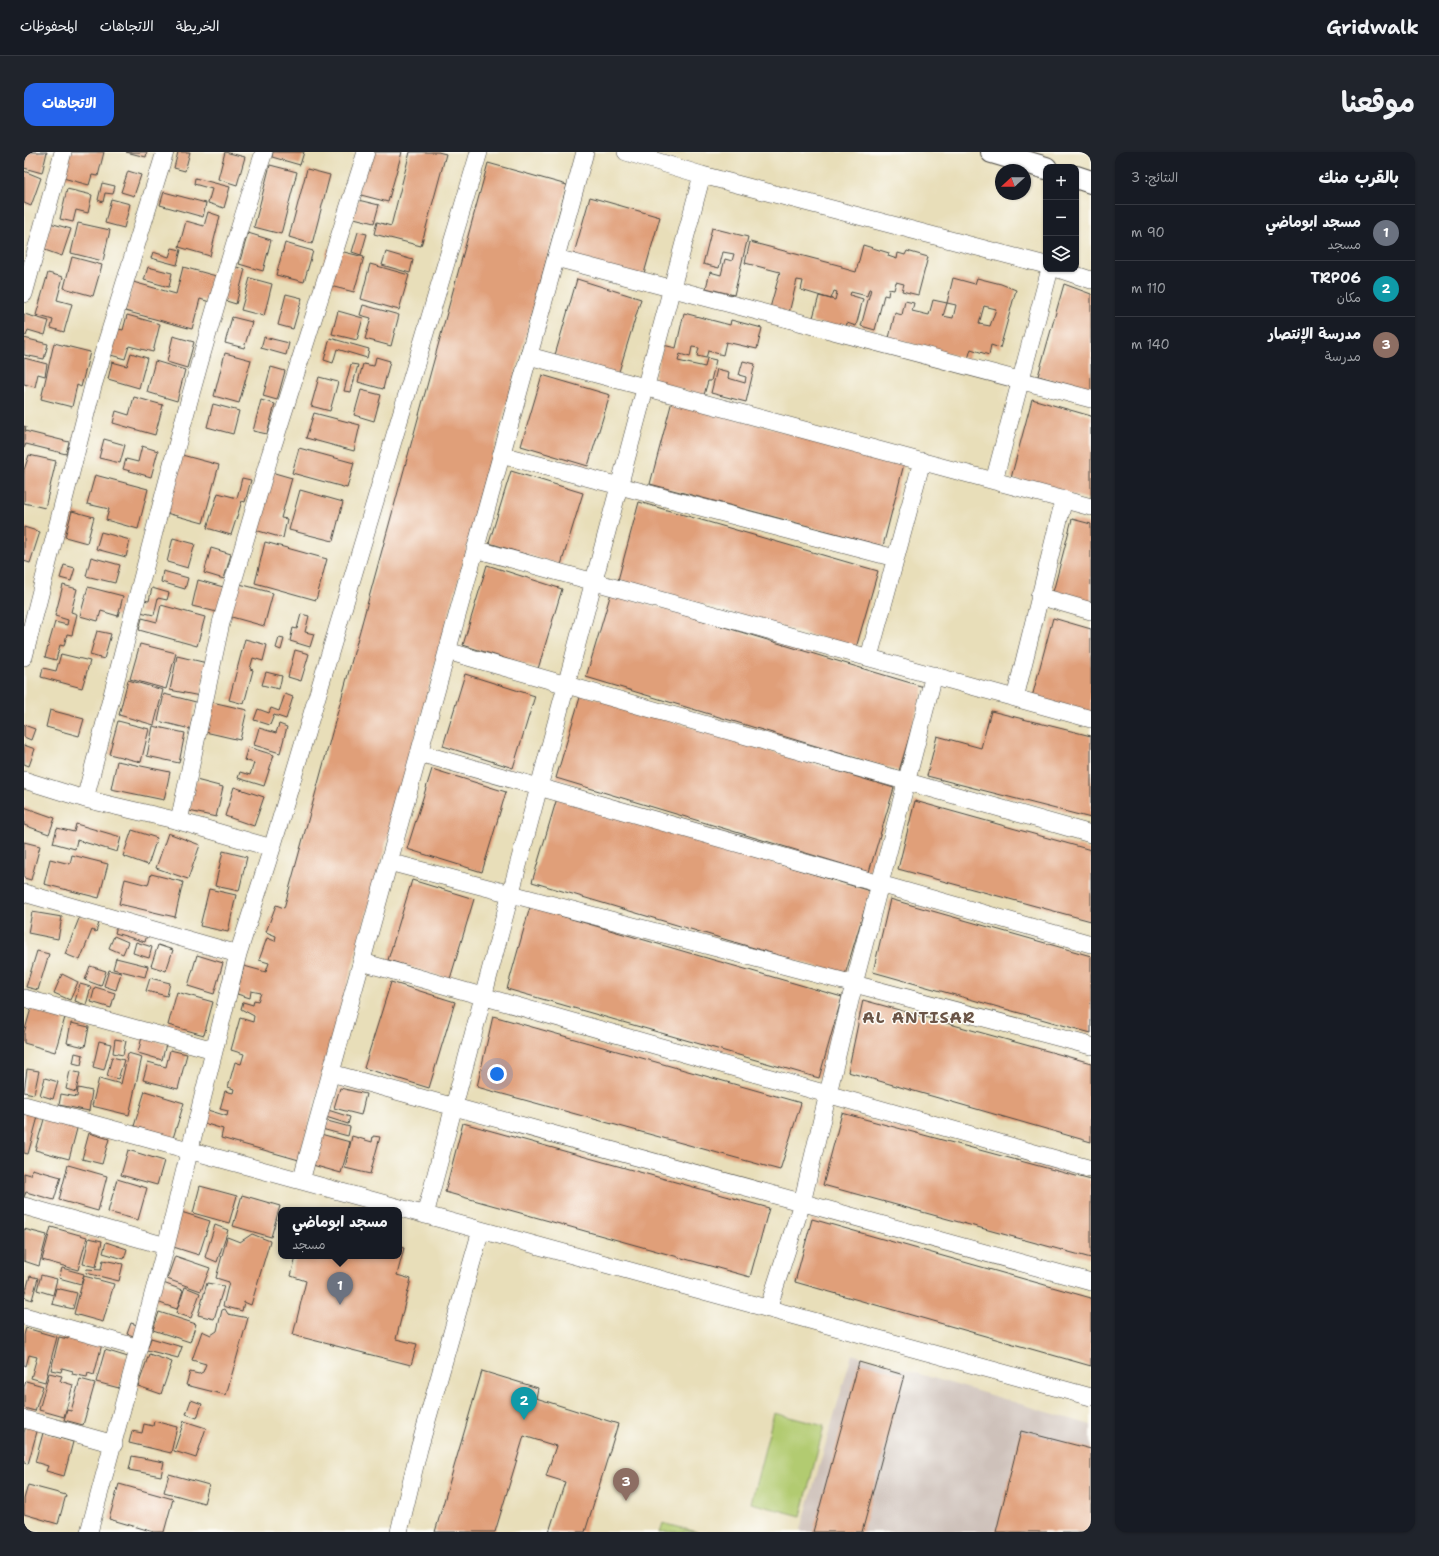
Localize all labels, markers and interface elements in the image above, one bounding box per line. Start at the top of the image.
text: Gridwalk [1326,15,1419,40]
text: المحفوظات [20,17,78,35]
text: الاتجاهات [100,17,154,35]
text: الخريطة [176,17,219,35]
button: الاتجاهات [24,83,114,126]
text: موقعنا [1341,83,1415,121]
north arrow [995,164,1031,200]
map controls [1043,164,1079,272]
button: + [1043,164,1079,200]
text: بالقرب منك [1319,166,1399,188]
text: النتائج: 3 [1131,169,1178,186]
button: − [1043,200,1079,236]
text: مسجد ابوماضي [1265,212,1361,232]
text: 90 m [1131,224,1165,241]
text: 1 [1383,224,1389,241]
button: layers [1043,236,1079,272]
text: مسجد [1328,236,1361,253]
text: TRP06 [1311,268,1361,288]
text: 110 m [1131,280,1166,297]
text: 2 [1381,280,1391,297]
text: مكان [1337,289,1361,306]
text: مدرسة الإنتصار [1268,324,1361,344]
text: 140 m [1131,336,1170,353]
text: 3 [1381,336,1391,353]
text: مدرسة [1325,348,1361,365]
district label: AL ANTISAR [862,1007,976,1028]
your location [487,1064,507,1084]
popup [278,1207,402,1259]
text: مسجد ابوماضي [292,1212,388,1232]
text: مسجد [292,1236,326,1253]
pin: 1 [327,1272,353,1305]
pin: 2 [511,1387,537,1420]
pin: 3 [613,1468,639,1501]

